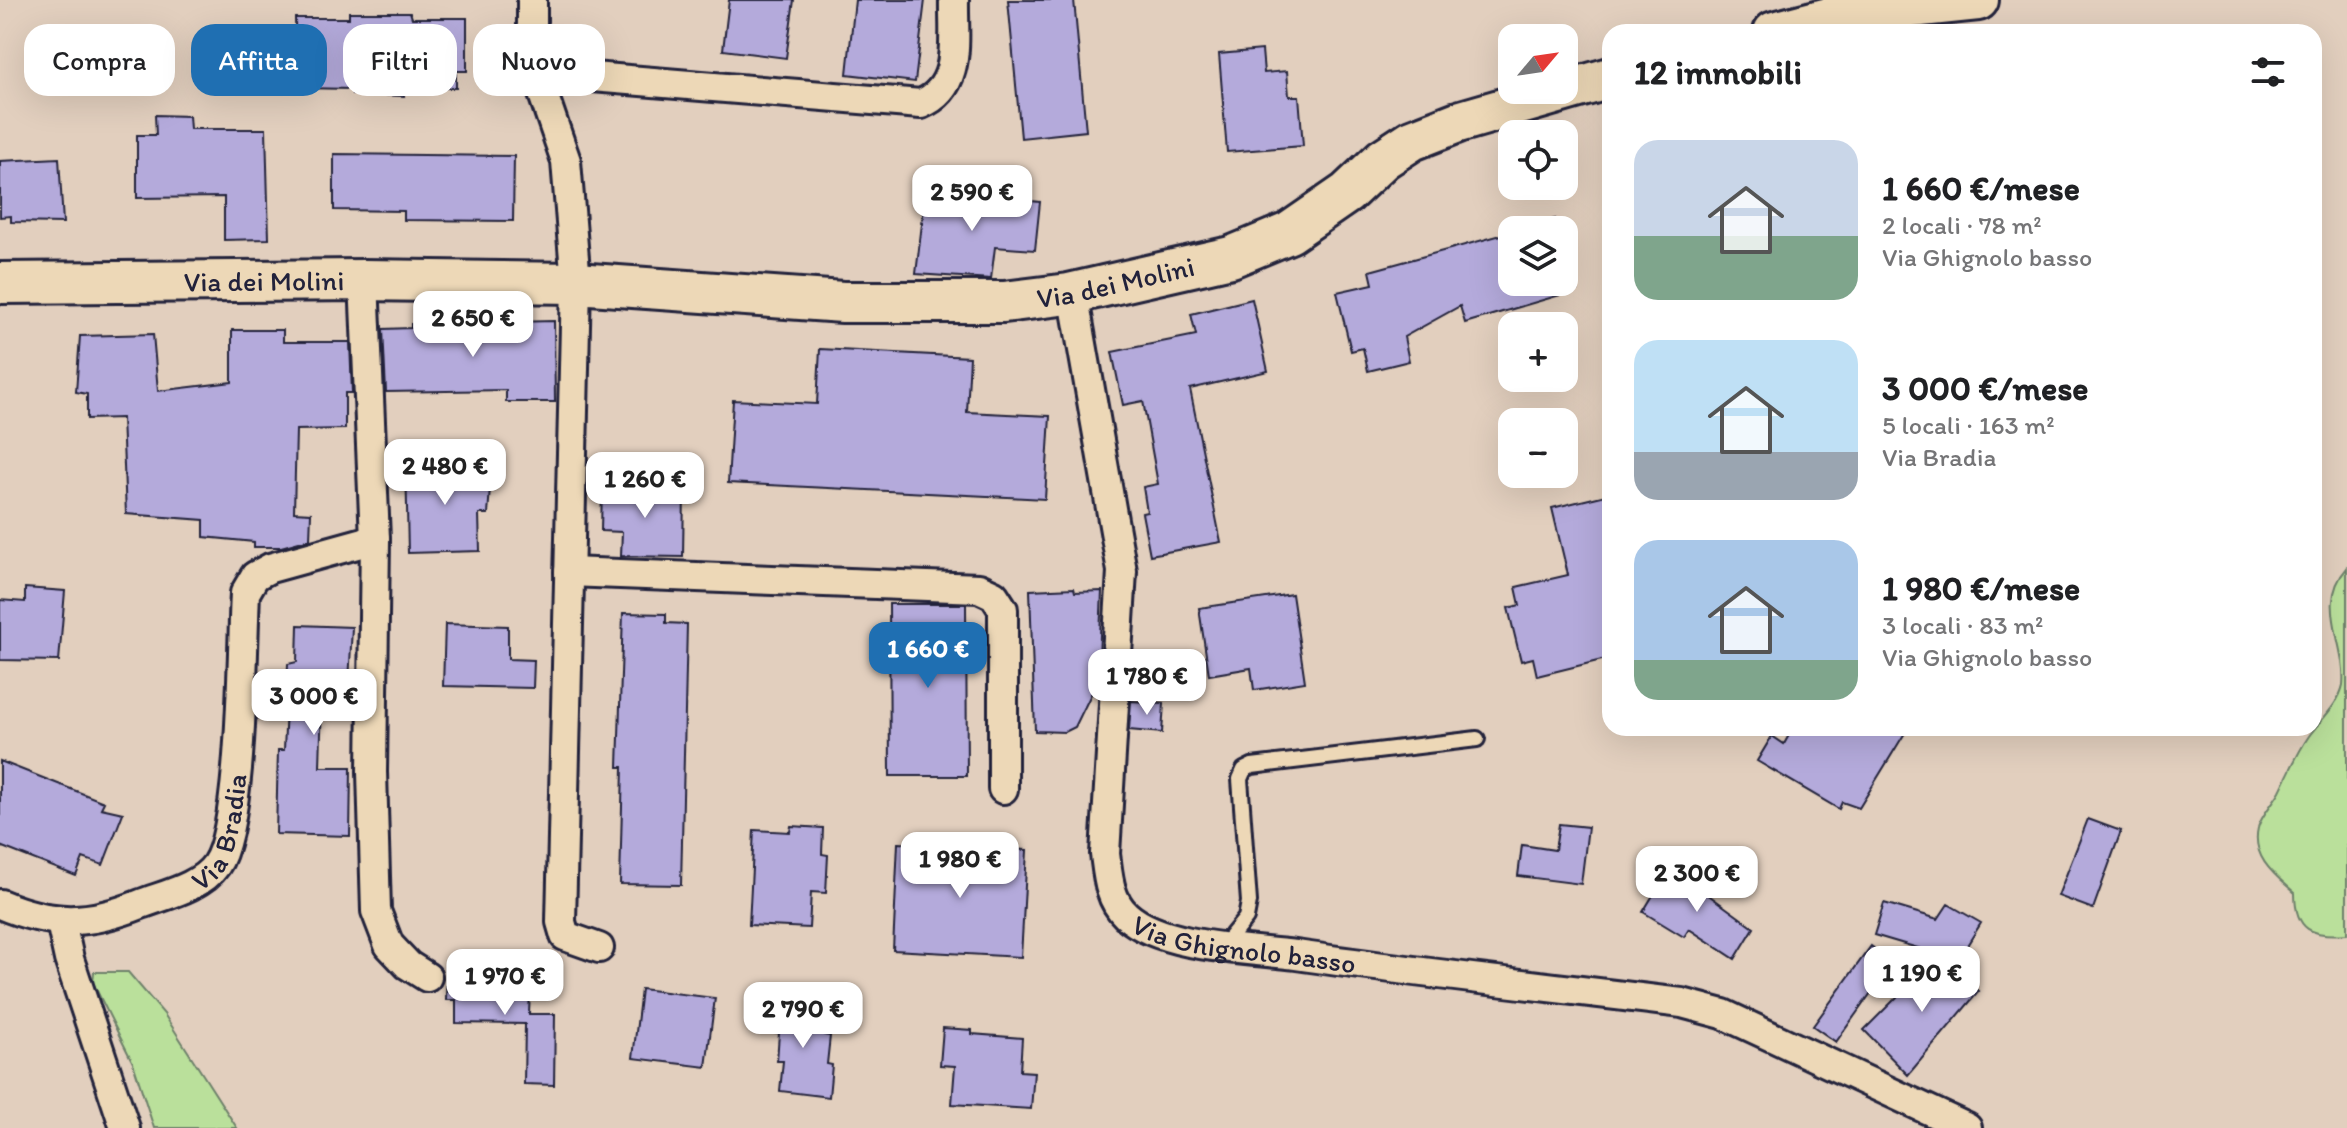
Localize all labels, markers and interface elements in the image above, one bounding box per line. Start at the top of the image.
chip: Compra [24,24,175,96]
chip: Affitta [191,24,327,96]
chip: Filtri [343,24,457,96]
chip: Nuovo [473,24,605,96]
north arrow [1498,24,1578,104]
map controls [1498,24,1578,488]
icon: filters [2246,50,2290,94]
text: 12 immobili [1634,52,1802,93]
button: locate [1498,120,1578,200]
pin: 2 590 € [898,165,1046,233]
text: 1 660 €/mese [1882,168,2080,209]
icon: home [1698,172,1794,268]
text: 2 590 € [930,175,1014,207]
text: 2 locali · 78 m² [1882,209,2042,241]
button: layers [1498,216,1578,296]
text: Via Ghignolo basso [1882,241,2092,273]
street label: Via dei Molini [1035,249,1198,315]
street label: Via dei Molini [184,263,344,298]
pin: 2 650 € [399,291,547,359]
text: 2 650 € [431,301,515,333]
button: + [1498,312,1578,392]
text: 3 000 €/mese [1882,368,2088,409]
icon: home [1698,372,1794,468]
button: − [1498,408,1578,488]
text: 5 locali · 163 m² [1882,409,2055,441]
pin: 2 480 € [371,439,519,507]
text: Via Bradia [1882,441,1996,473]
text: 2 480 € [402,449,488,481]
pin: 1 260 € [571,452,719,520]
text: 1 260 € [604,462,686,494]
text: 1 980 €/mese [1882,568,2080,609]
icon: home [1698,572,1794,668]
text: 3 locali · 83 m² [1882,609,2043,641]
pin: 1 660 € [854,622,1002,690]
text: 1 660 € [887,632,969,664]
text: Via Ghignolo basso [1882,641,2092,673]
pin: 1 780 € [1073,649,1221,717]
text: 1 780 € [1106,659,1188,691]
pin: 3 000 € [240,669,388,737]
text: 3 000 € [270,679,358,711]
street label: Via Bradia [185,772,253,898]
pin: 1 980 € [886,832,1034,900]
text: 1 980 € [919,842,1001,874]
pin: 2 300 € [1623,846,1771,914]
text: 2 300 € [1654,856,1740,888]
street label: Via Ghignolo basso [1126,907,1358,980]
pin: 1 190 € [1848,946,1996,1014]
pin: 1 970 € [431,949,579,1017]
text: 1 190 € [1882,956,1962,988]
text: 1 970 € [464,959,546,991]
pin: 2 790 € [729,982,877,1050]
text: 2 790 € [762,992,844,1024]

